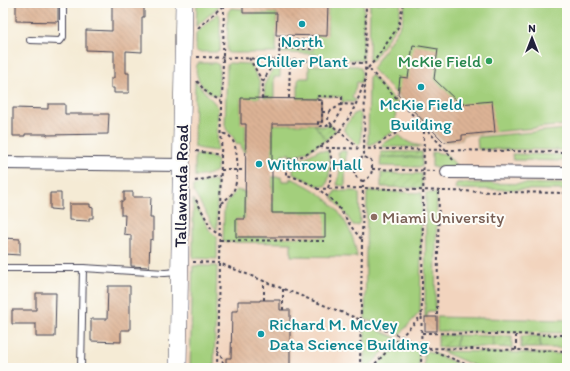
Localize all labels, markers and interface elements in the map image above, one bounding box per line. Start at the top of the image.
north arrow [512,18,552,58]
marker: North Chiller Plant [297,19,307,29]
text: N [528,22,536,35]
place label: North Chiller Plant [256,31,348,71]
place label: McKie Field [398,51,481,71]
marker: McKie Field [484,56,494,66]
marker: McKie Field Building [416,82,426,92]
place label: McKie Field Building [379,94,463,134]
street label: Tallawanda Road [170,123,192,248]
place label: Withrow Hall [267,154,362,174]
marker: Withrow Hall [254,159,264,169]
place label: Miami University [382,207,504,227]
marker: Miami University [369,212,379,222]
place label: Richard M. McVey Data Science Building [269,314,429,354]
marker: Richard M. McVey Data Science Building [256,329,266,339]

